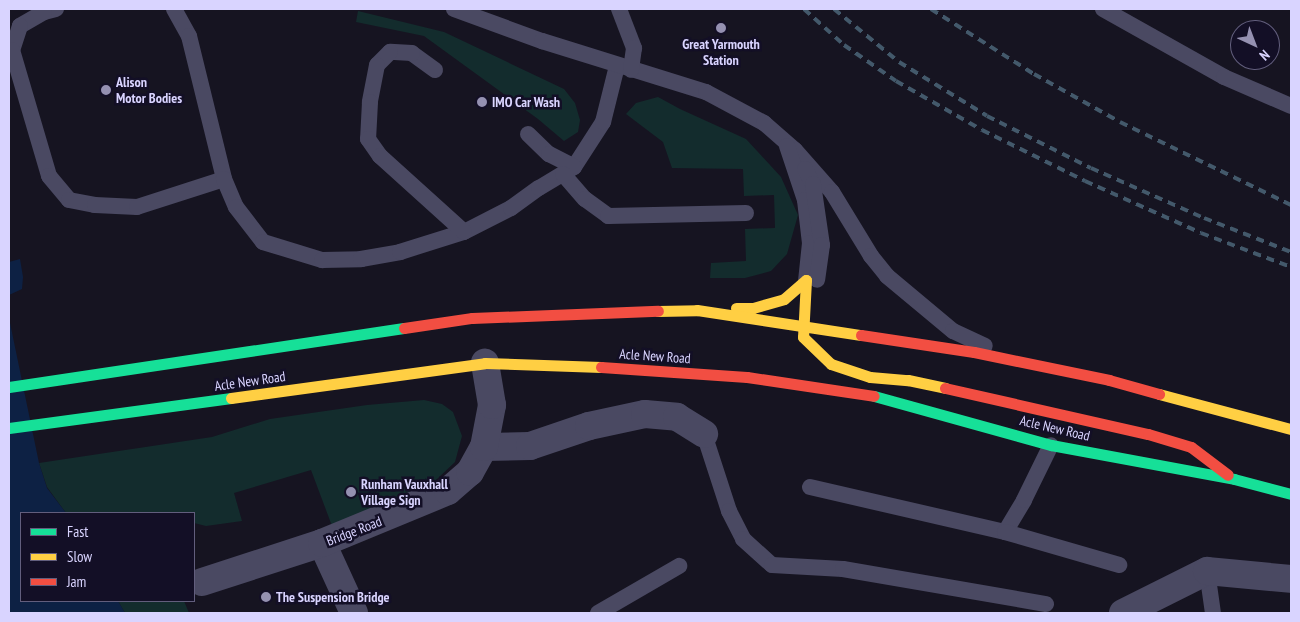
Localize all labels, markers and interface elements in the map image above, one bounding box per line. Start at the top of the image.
north arrow [1230,20,1280,70]
marker: Great Yarmouth Station [715,22,727,34]
place label: Great Yarmouth Station [682,36,760,68]
text: N [1256,46,1273,64]
place label: Alison Motor Bodies [116,74,182,106]
marker: Alison Motor Bodies [100,84,112,96]
place label: IMO Car Wash [492,94,561,110]
marker: IMO Car Wash [476,96,488,108]
street label: Acle New Road [619,345,691,367]
street label: Acle New Road [213,368,287,394]
street label: Acle New Road [1018,412,1092,444]
place label: Runham Vauxhall Village Sign [361,476,448,508]
marker: Runham Vauxhall Village Sign [345,486,357,498]
legend [20,512,195,602]
street label: Bridge Road [324,513,384,549]
text: Fast [67,522,88,541]
text: Slow [67,547,92,566]
text: Jam [67,572,86,591]
place label: The Suspension Bridge [276,589,390,605]
marker: The Suspension Bridge [260,591,272,603]

